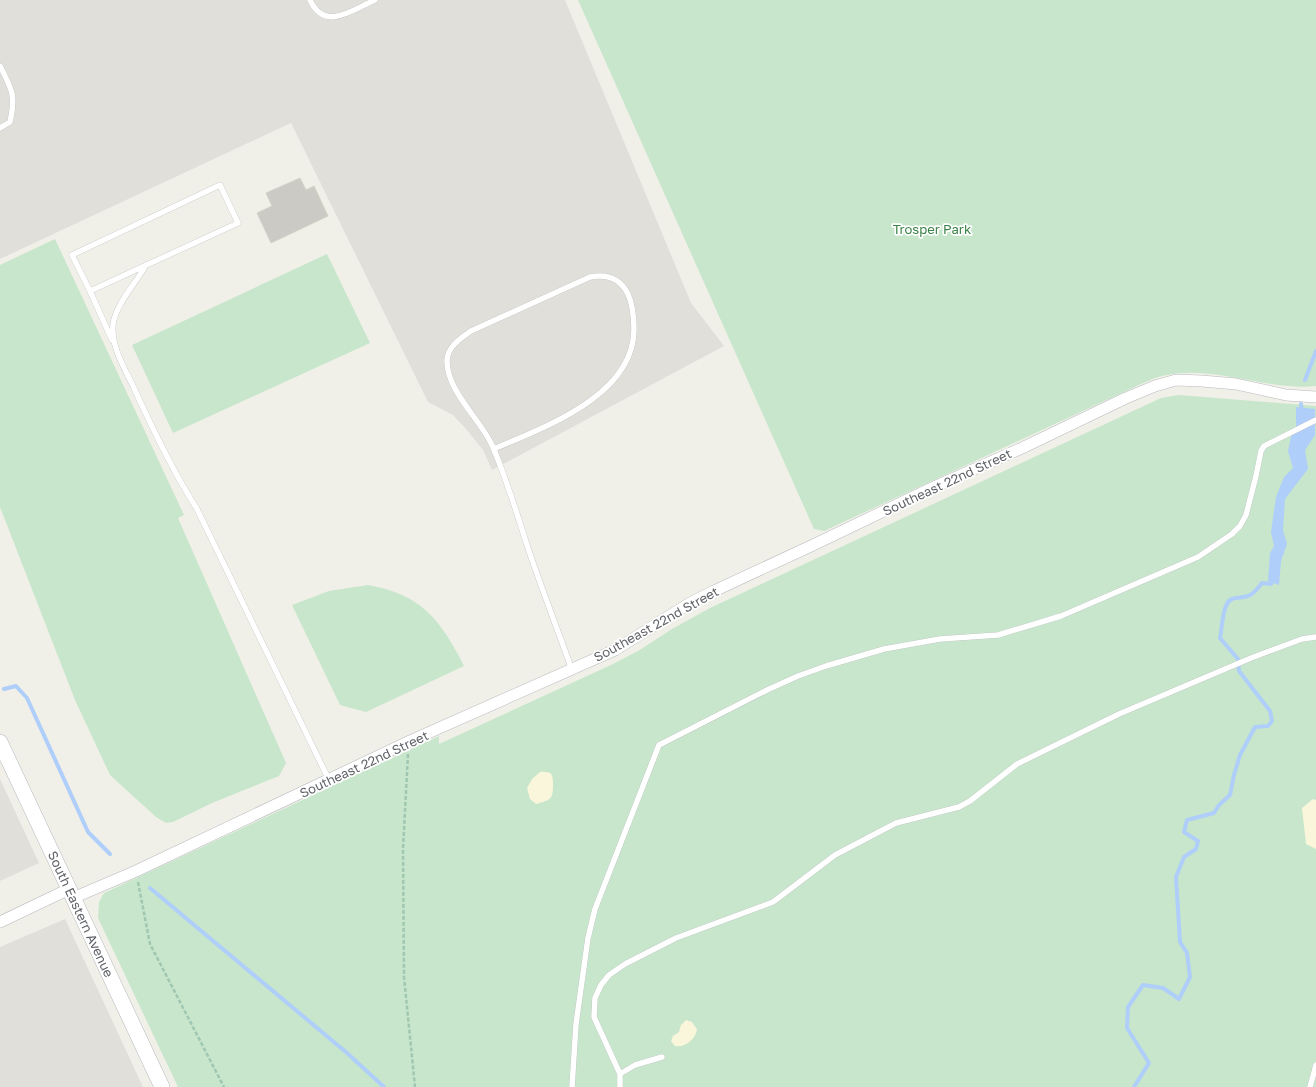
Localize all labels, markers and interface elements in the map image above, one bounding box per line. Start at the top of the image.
park label: Trosper Park [893,221,972,237]
street label: Southeast 22nd Street [880,445,1014,519]
street label: Southeast 22nd Street [591,583,721,665]
street label: Southeast 22nd Street [297,727,431,801]
street label: South Eastern Avenue [45,848,117,980]

